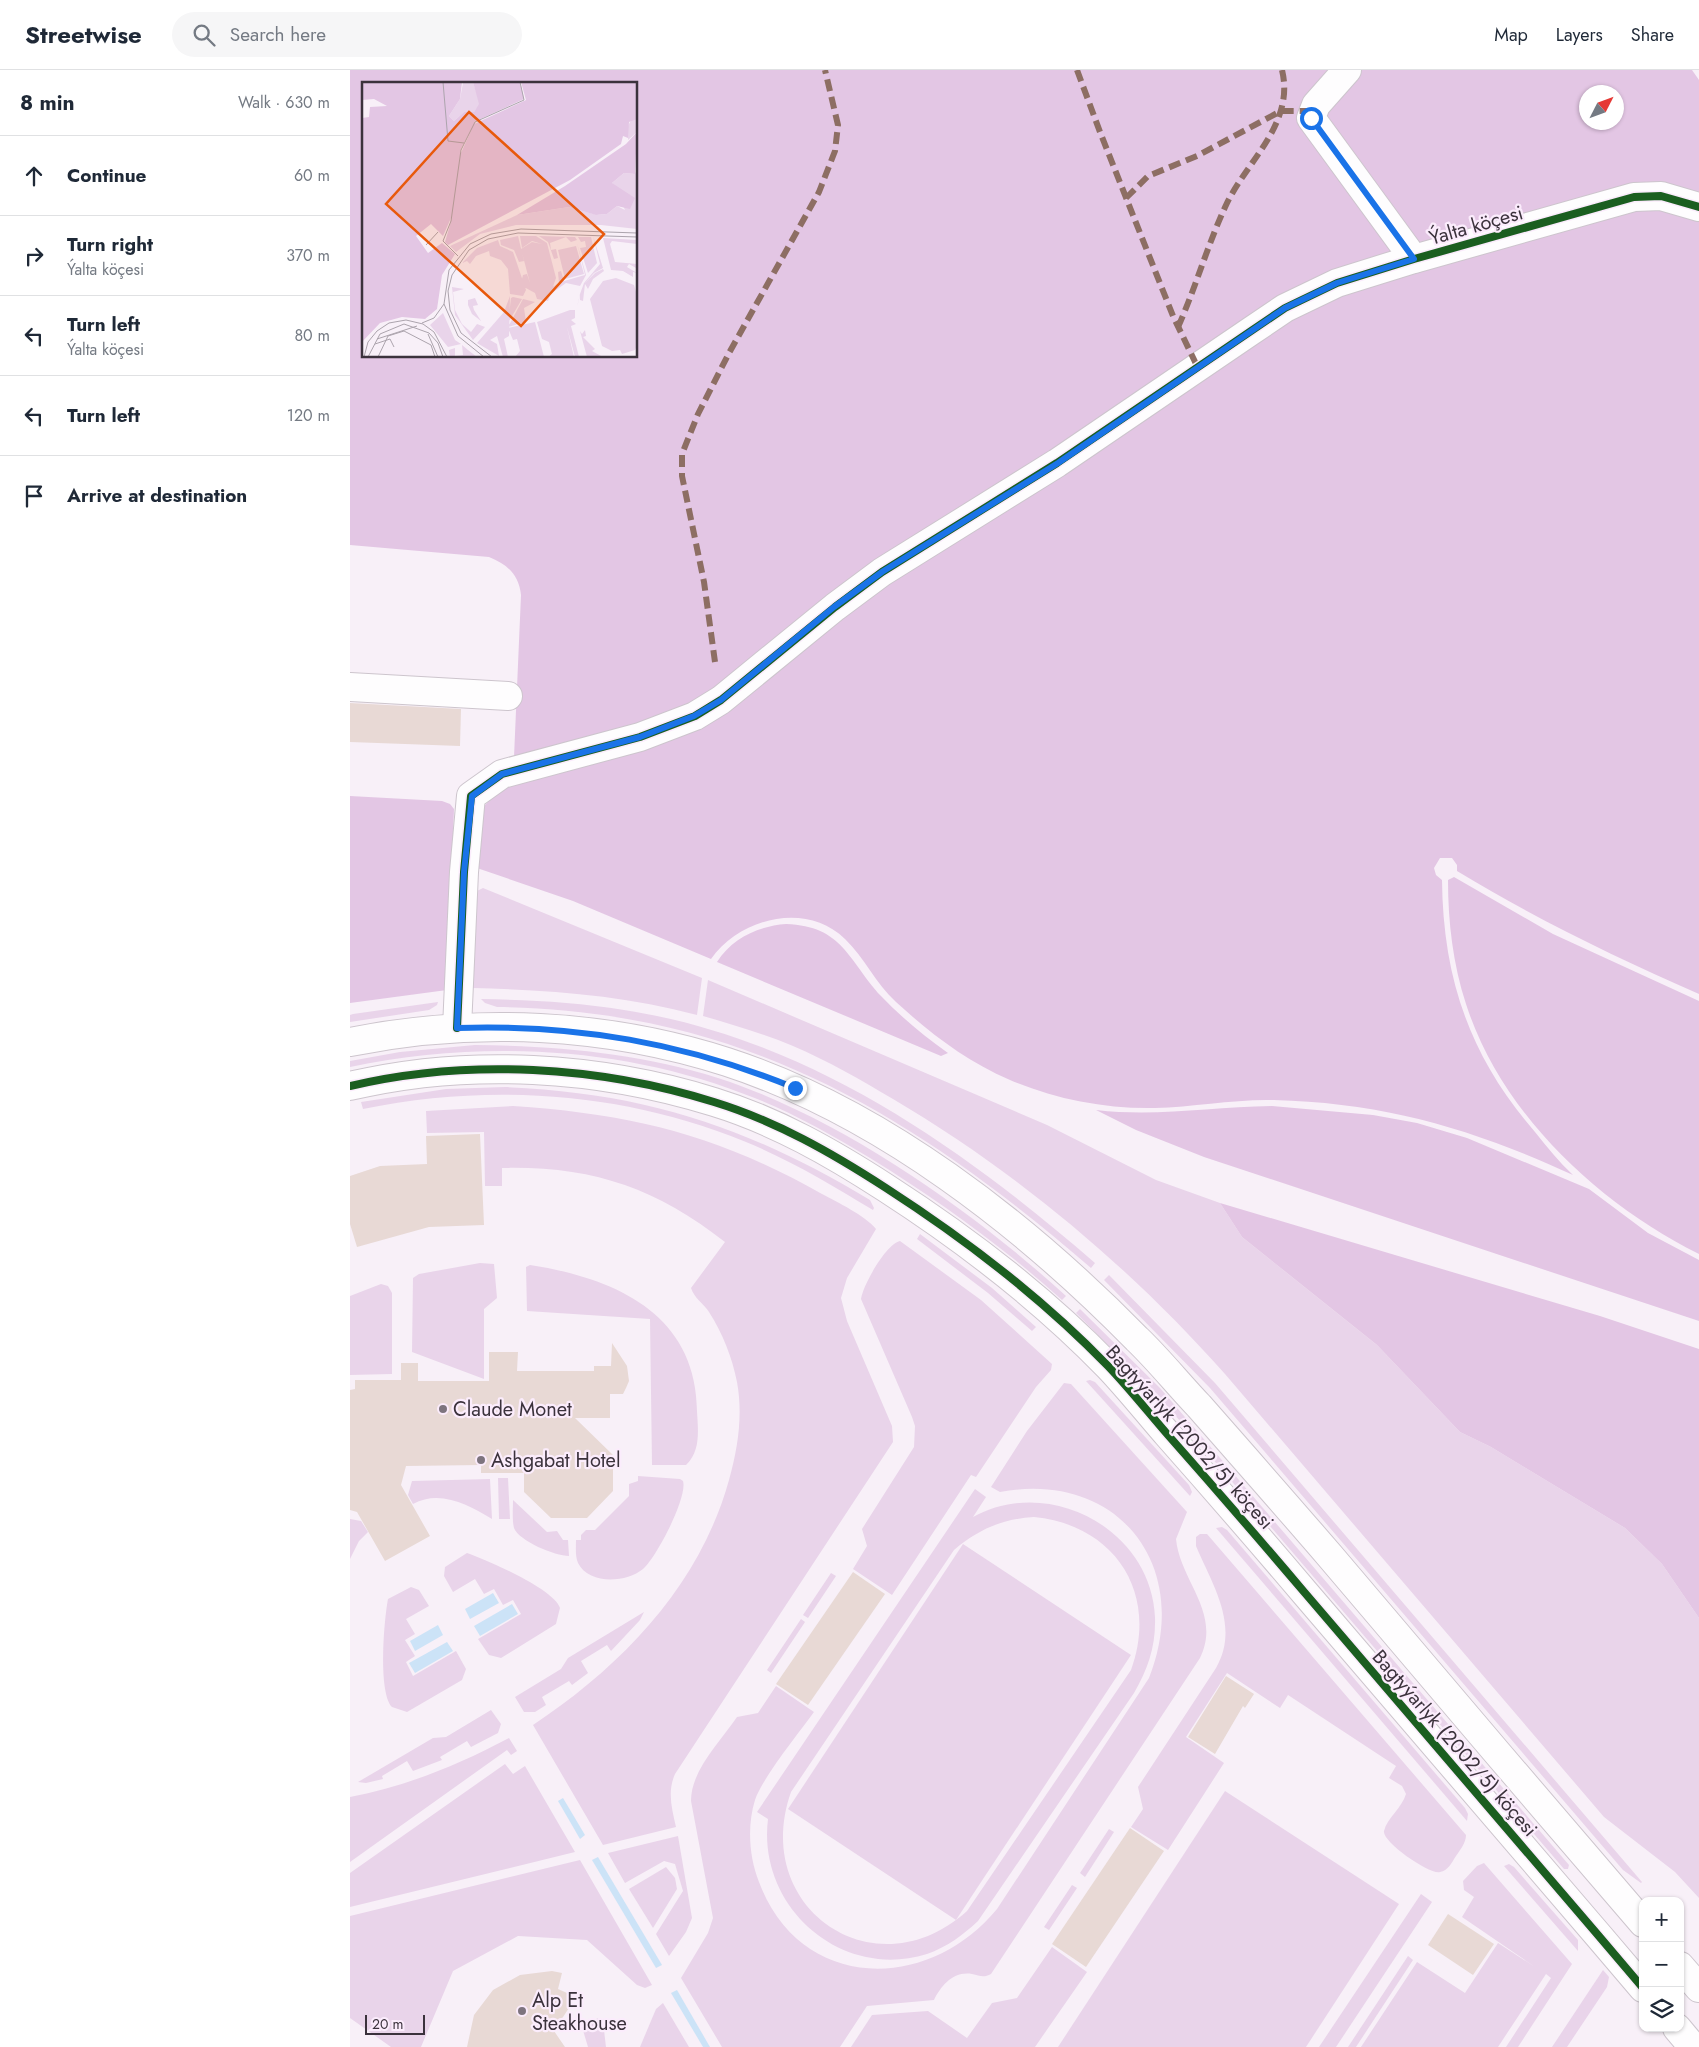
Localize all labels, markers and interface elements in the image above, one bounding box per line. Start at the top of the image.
search box [172,12,522,57]
text: Streetwise [25,17,142,52]
icon: search [190,21,218,49]
text: Search here [230,21,326,48]
text: Map [1494,22,1528,48]
text: Layers [1556,22,1603,48]
text: Share [1631,22,1674,48]
inset map [362,82,638,358]
north arrow [1579,85,1624,130]
text: 8 min [20,88,75,118]
text: Walk · 630 m [238,91,330,114]
route start [1300,107,1323,130]
icon: ahead [20,162,48,190]
text: Continue [67,162,146,189]
text: 60 m [294,164,330,187]
street label: Ýalta köçesi [1426,198,1526,253]
text: Turn right [67,231,153,258]
icon: right [20,242,48,270]
text: 370 m [286,244,330,267]
text: Ýalta köçesi [67,258,144,281]
text: Turn left [67,311,140,338]
icon: left [20,322,48,350]
text: 80 m [294,324,330,347]
text: Ýalta köçesi [67,338,144,361]
icon: left [20,402,48,430]
text: Turn left [67,402,140,429]
text: 120 m [287,404,330,427]
icon: arrive [20,482,48,510]
text: Arrive at destination [67,482,247,509]
route end [784,1077,807,1100]
street label: Bagtyýarlyk (2002/5) köçesi [1099,1339,1280,1536]
place label: Claude Monet [453,1395,572,1424]
marker: Claude Monet [437,1403,449,1415]
place label: Ashgabat Hotel [491,1446,621,1475]
marker: Ashgabat Hotel [475,1454,487,1466]
street label: Bagtyýarlyk (2002/5) köçesi [1365,1644,1544,1843]
map controls [1639,1897,1684,2032]
button: + [1639,1897,1684,1942]
button: − [1639,1942,1684,1987]
place label: Alp Et Steakhouse [532,1986,627,2038]
button: layers [1639,1987,1684,2032]
marker: Alp Et Steakhouse [516,2005,528,2017]
scale bar [365,2012,425,2035]
text: 20 m [372,2014,404,2034]

